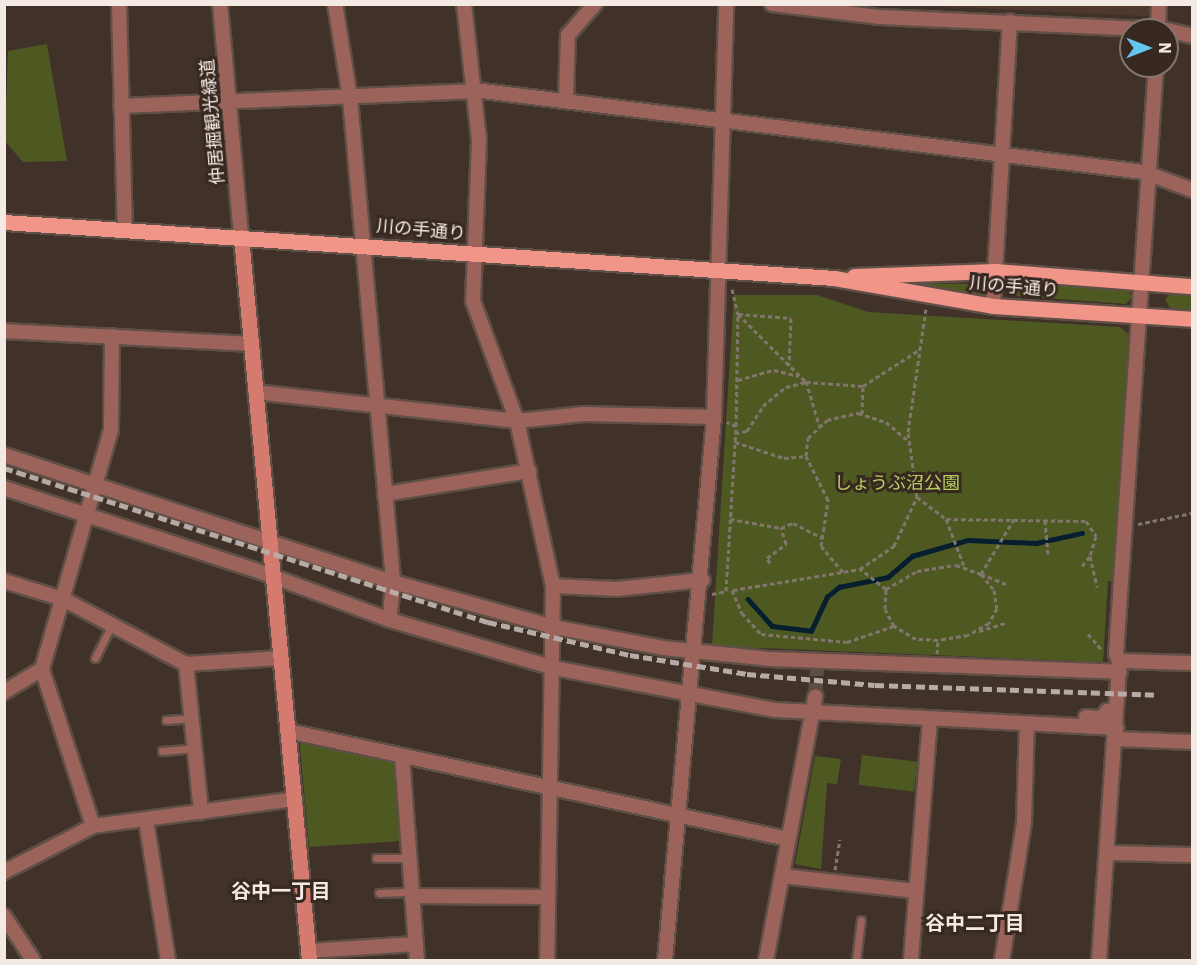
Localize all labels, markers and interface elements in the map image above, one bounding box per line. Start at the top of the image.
north arrow [1119,18,1179,78]
text: N [1155,42,1175,54]
street label: 仲居掘観光緑道 [197,58,229,186]
street label: 川の手通り [375,215,467,245]
street label: 川の手通り [968,272,1060,302]
park label: しょうぶ沼公園 [834,472,960,494]
district label: 谷中一丁目 [231,878,331,902]
district label: 谷中二丁目 [925,910,1025,934]

